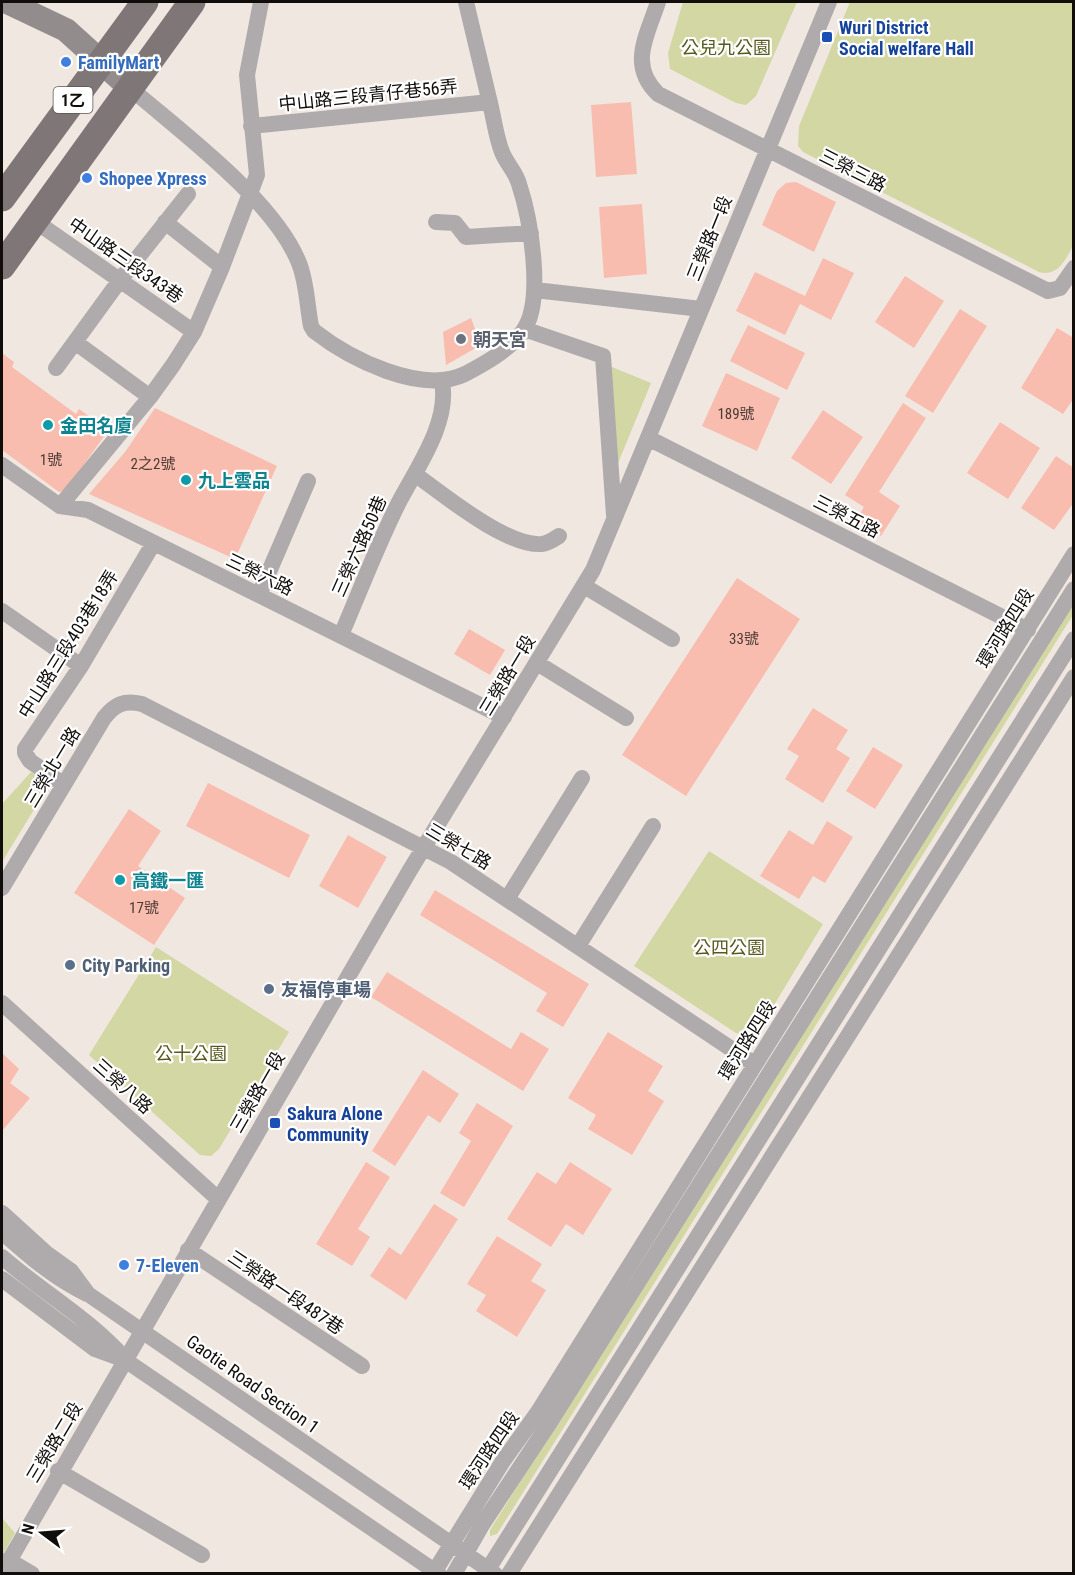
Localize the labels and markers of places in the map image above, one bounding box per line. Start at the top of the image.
place label: Wuri District Social welfare Hall [839,17,974,59]
marker: Wuri District Social welfare Hall [820,30,834,44]
place label: FamilyMart [78,52,160,73]
marker: FamilyMart [59,55,73,69]
place label: Shopee Xpress [99,168,207,189]
marker: Shopee Xpress [80,171,94,185]
place label: 朝天宮 [473,329,527,350]
marker: 朝天宮 [454,332,468,346]
place label: 金田名廈 [60,415,132,436]
marker: 金田名廈 [41,418,55,432]
place label: 九上雲品 [198,470,270,491]
marker: 九上雲品 [179,473,193,487]
place label: 高鐵一匯 [132,870,204,891]
marker: 高鐵一匯 [113,873,127,887]
place label: City Parking [82,955,170,976]
marker: City Parking [63,958,77,972]
place label: 友福停車場 [281,979,371,1000]
marker: 友福停車場 [262,982,276,996]
place label: Sakura Alone Community [287,1103,383,1145]
marker: Sakura Alone Community [268,1116,282,1130]
place label: 7-Eleven [136,1255,199,1276]
marker: 7-Eleven [117,1258,131,1272]

